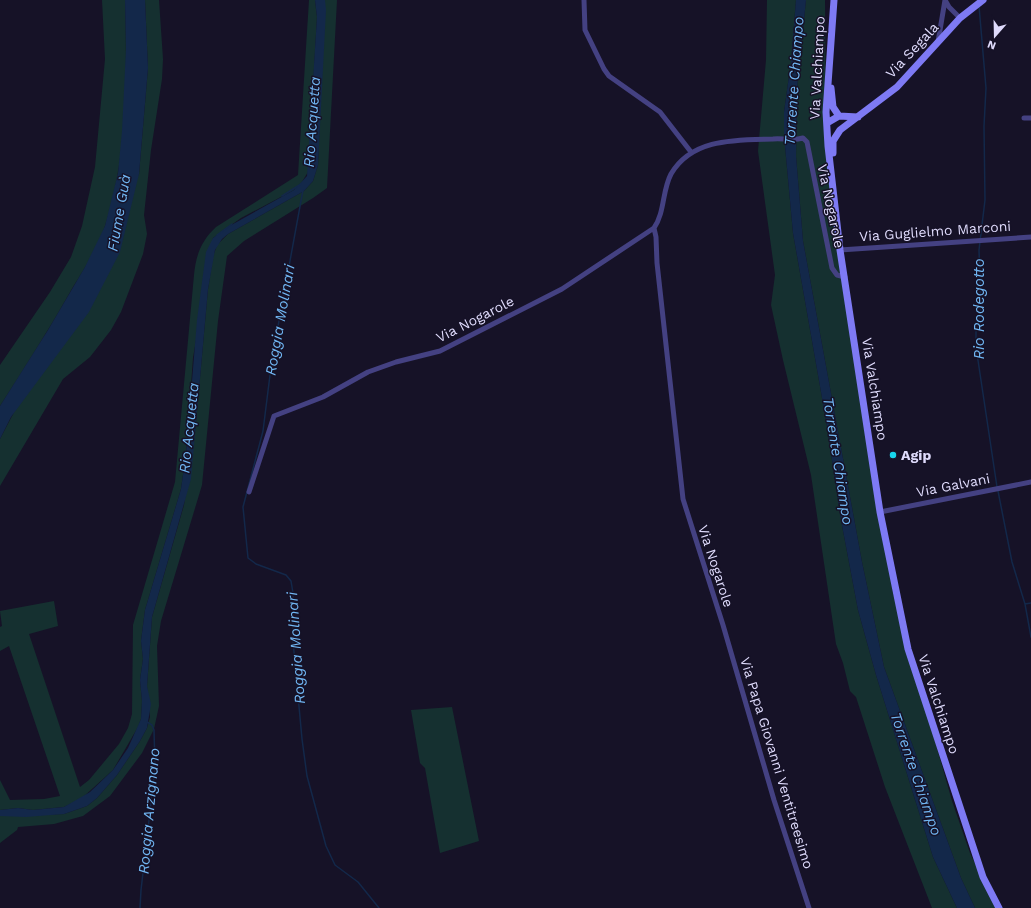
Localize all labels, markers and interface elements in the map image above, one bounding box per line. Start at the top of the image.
water label: Torrente Chiampo [781,16,807,146]
street label: Via Valchiampo [806,16,828,120]
north arrow [975,16,1015,56]
street label: Via Segala [882,19,942,81]
text: N [986,37,998,52]
water label: Rio Acquetta [300,76,324,168]
street label: Via Nogarole [814,163,848,249]
water label: Fiume Guà [103,173,135,253]
street label: Via Guglielmo Marconi [859,218,1011,244]
water label: Rio Rodegotto [970,258,988,360]
water label: Roggia Molinari [261,262,299,377]
street label: Via Nogarole [433,292,517,346]
street label: Via Valchiampo [859,336,891,442]
water label: Rio Acquetta [175,382,203,474]
water label: Torrente Chiampo [819,396,857,526]
place label: Agip [901,447,931,463]
marker: Agip [888,450,898,460]
street label: Via Galvani [915,470,991,500]
street label: Via Nogarole [695,523,737,609]
water label: Roggia Molinari [283,590,309,705]
street label: Via Valchiampo [915,652,963,756]
street label: Via Papa Giovanni Ventitreesimo [737,655,817,871]
water label: Torrente Chiampo [886,710,946,838]
water label: Roggia Arzignano [135,747,163,875]

